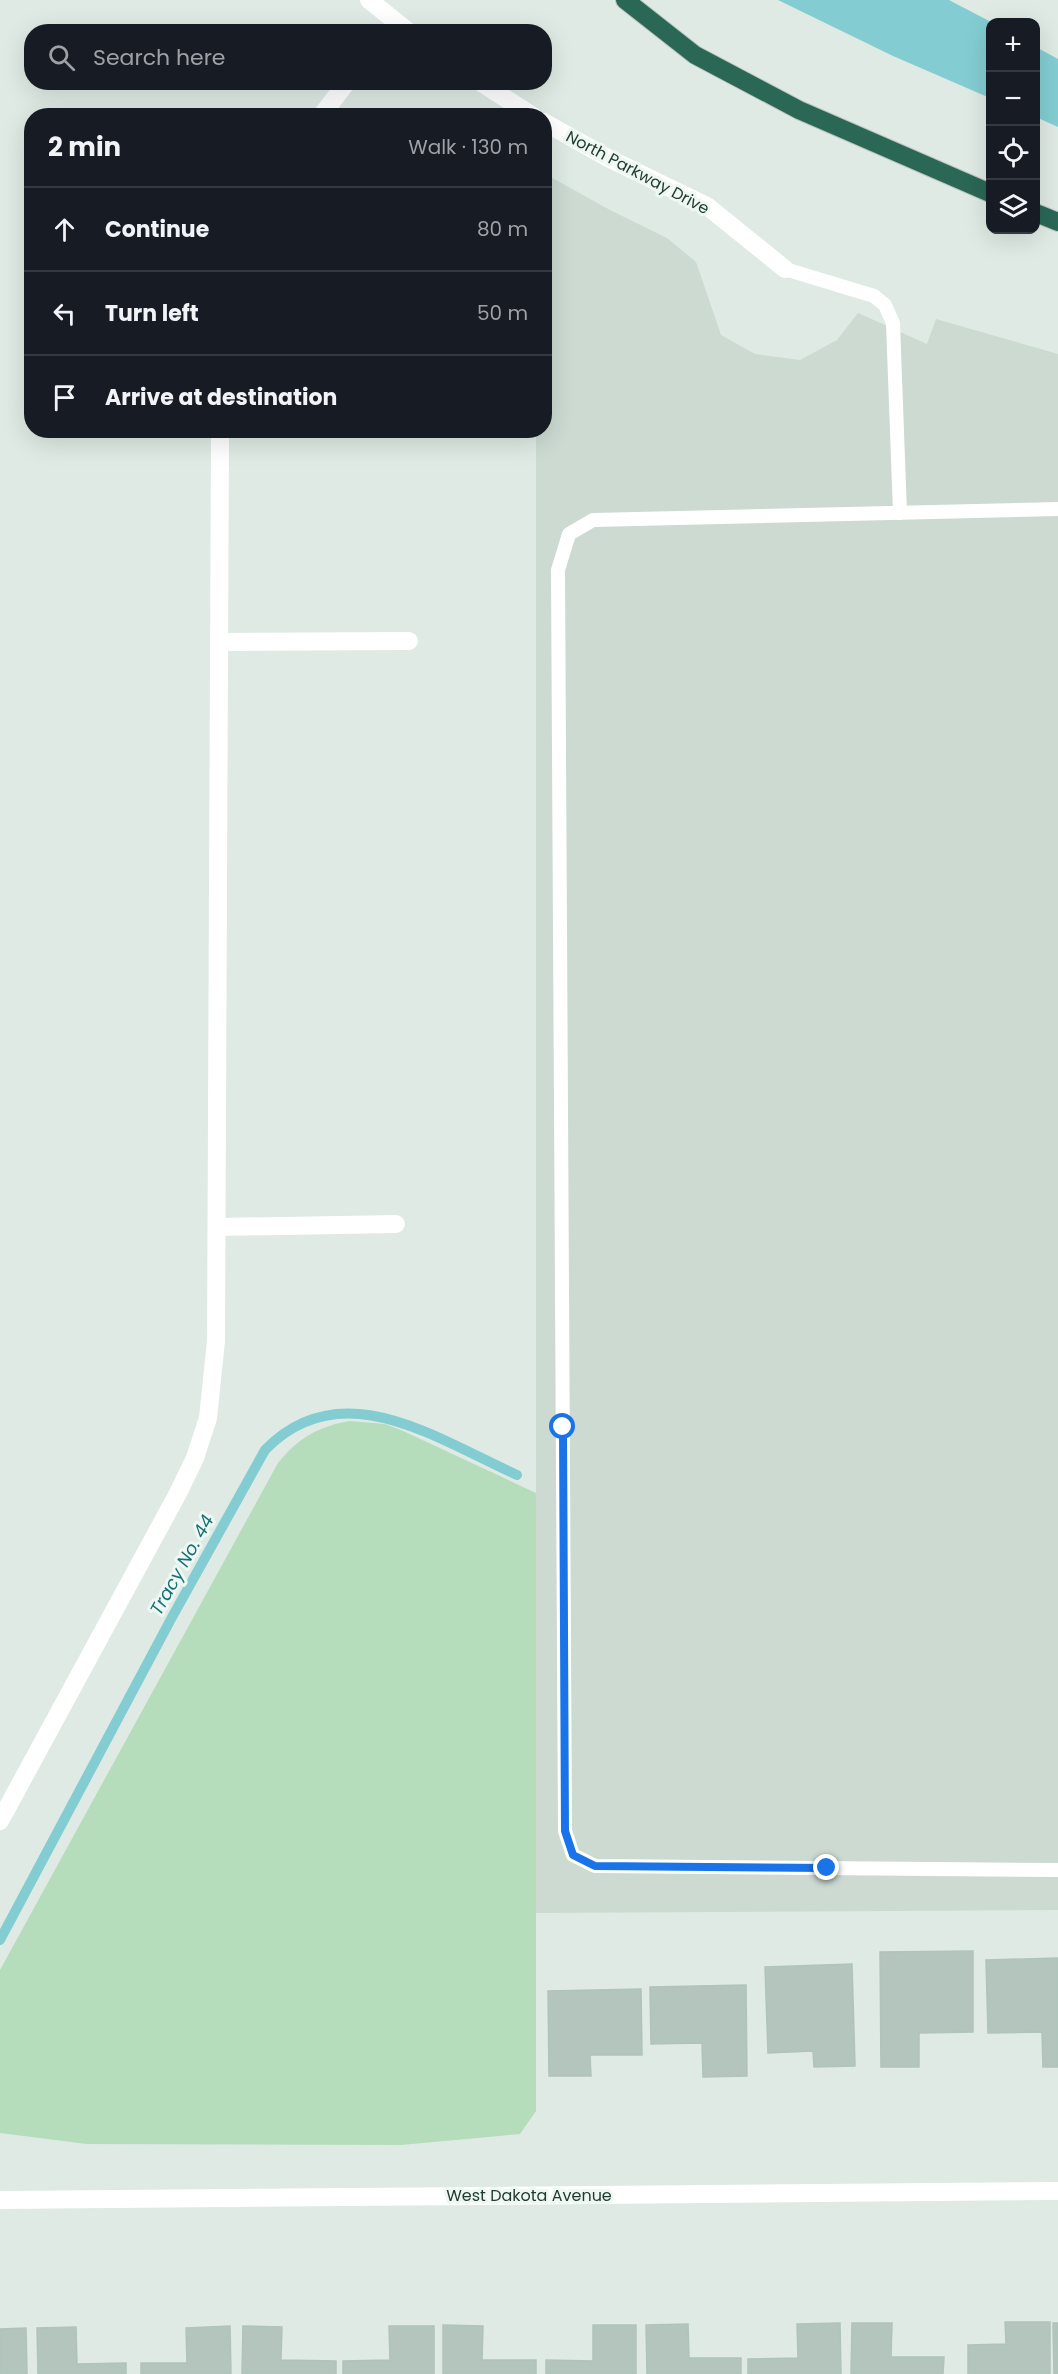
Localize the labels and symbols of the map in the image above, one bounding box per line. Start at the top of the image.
street label: North Parkway Drive [562,125,714,220]
route start [549,1413,575,1439]
water label: Tracy No. 44 [144,1510,219,1619]
route end [813,1854,839,1880]
street label: West Dakota Avenue [446,2184,612,2207]

